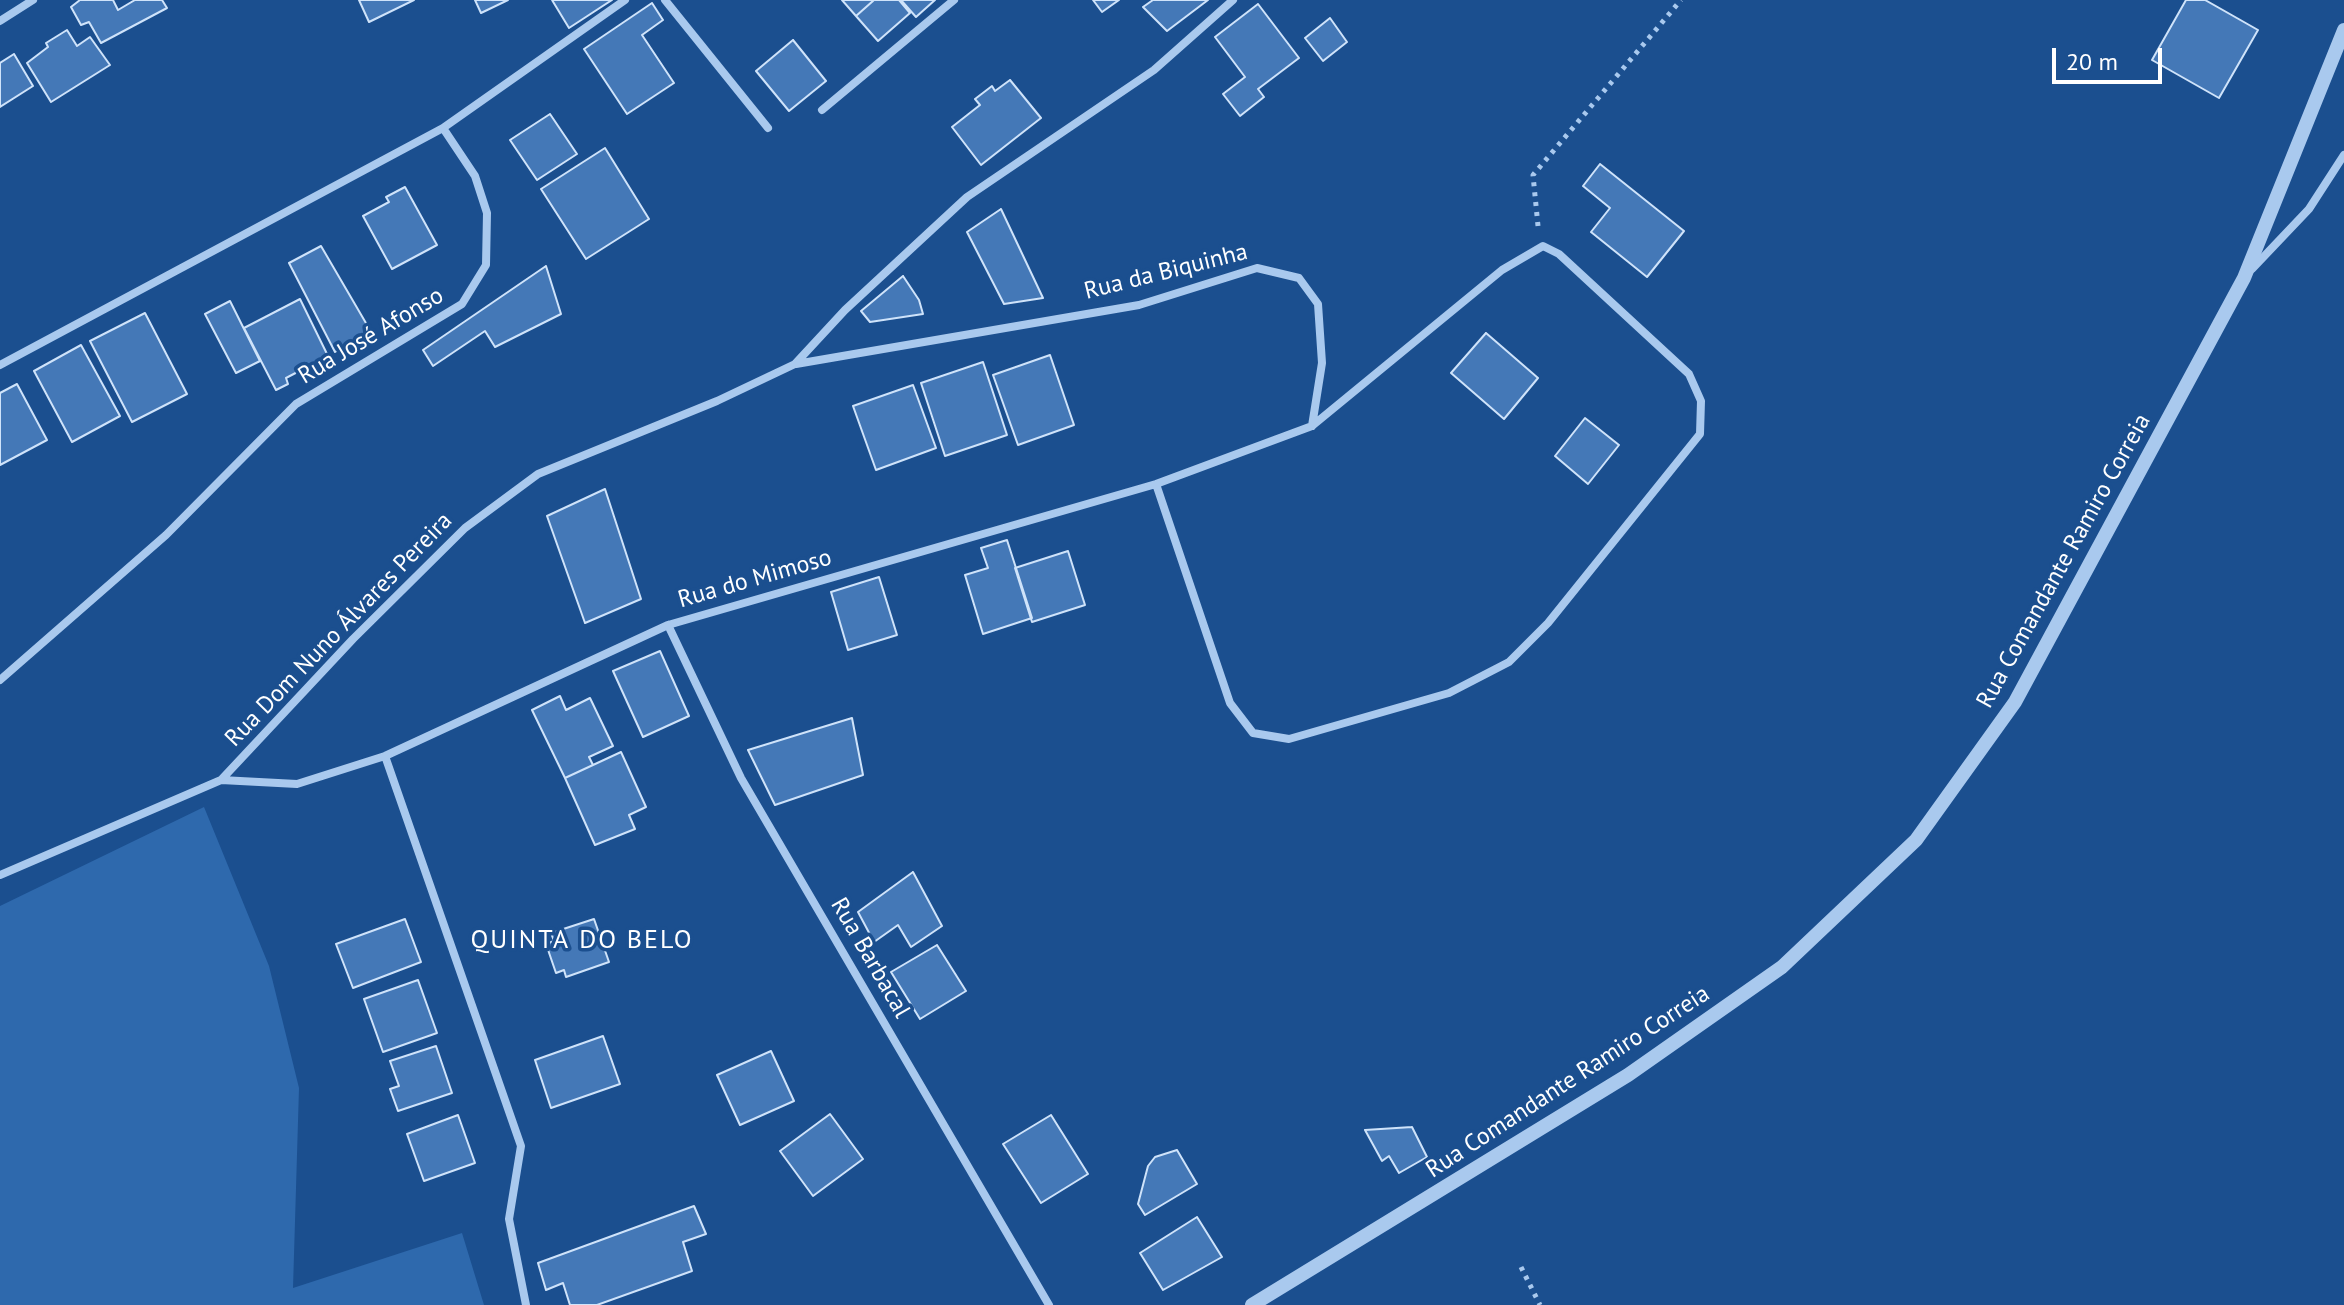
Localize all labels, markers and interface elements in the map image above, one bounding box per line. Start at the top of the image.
scale bar [2056,32,2166,82]
text: 20 m [2066,46,2118,77]
street label: Rua da Biquinha [1081,238,1251,306]
street label: Rua José Afonso [293,281,449,391]
street label: Rua Comandante Ramiro Correia [1971,409,2157,713]
street label: Rua Dom Nuno Álvares Pereira [220,507,458,753]
street label: Rua do Mimoso [675,543,835,615]
street label: Rua Barbacal [824,893,916,1023]
district label: QUINTA DO BELO [471,925,693,957]
street label: Rua Comandante Ramiro Correia [1421,980,1715,1184]

